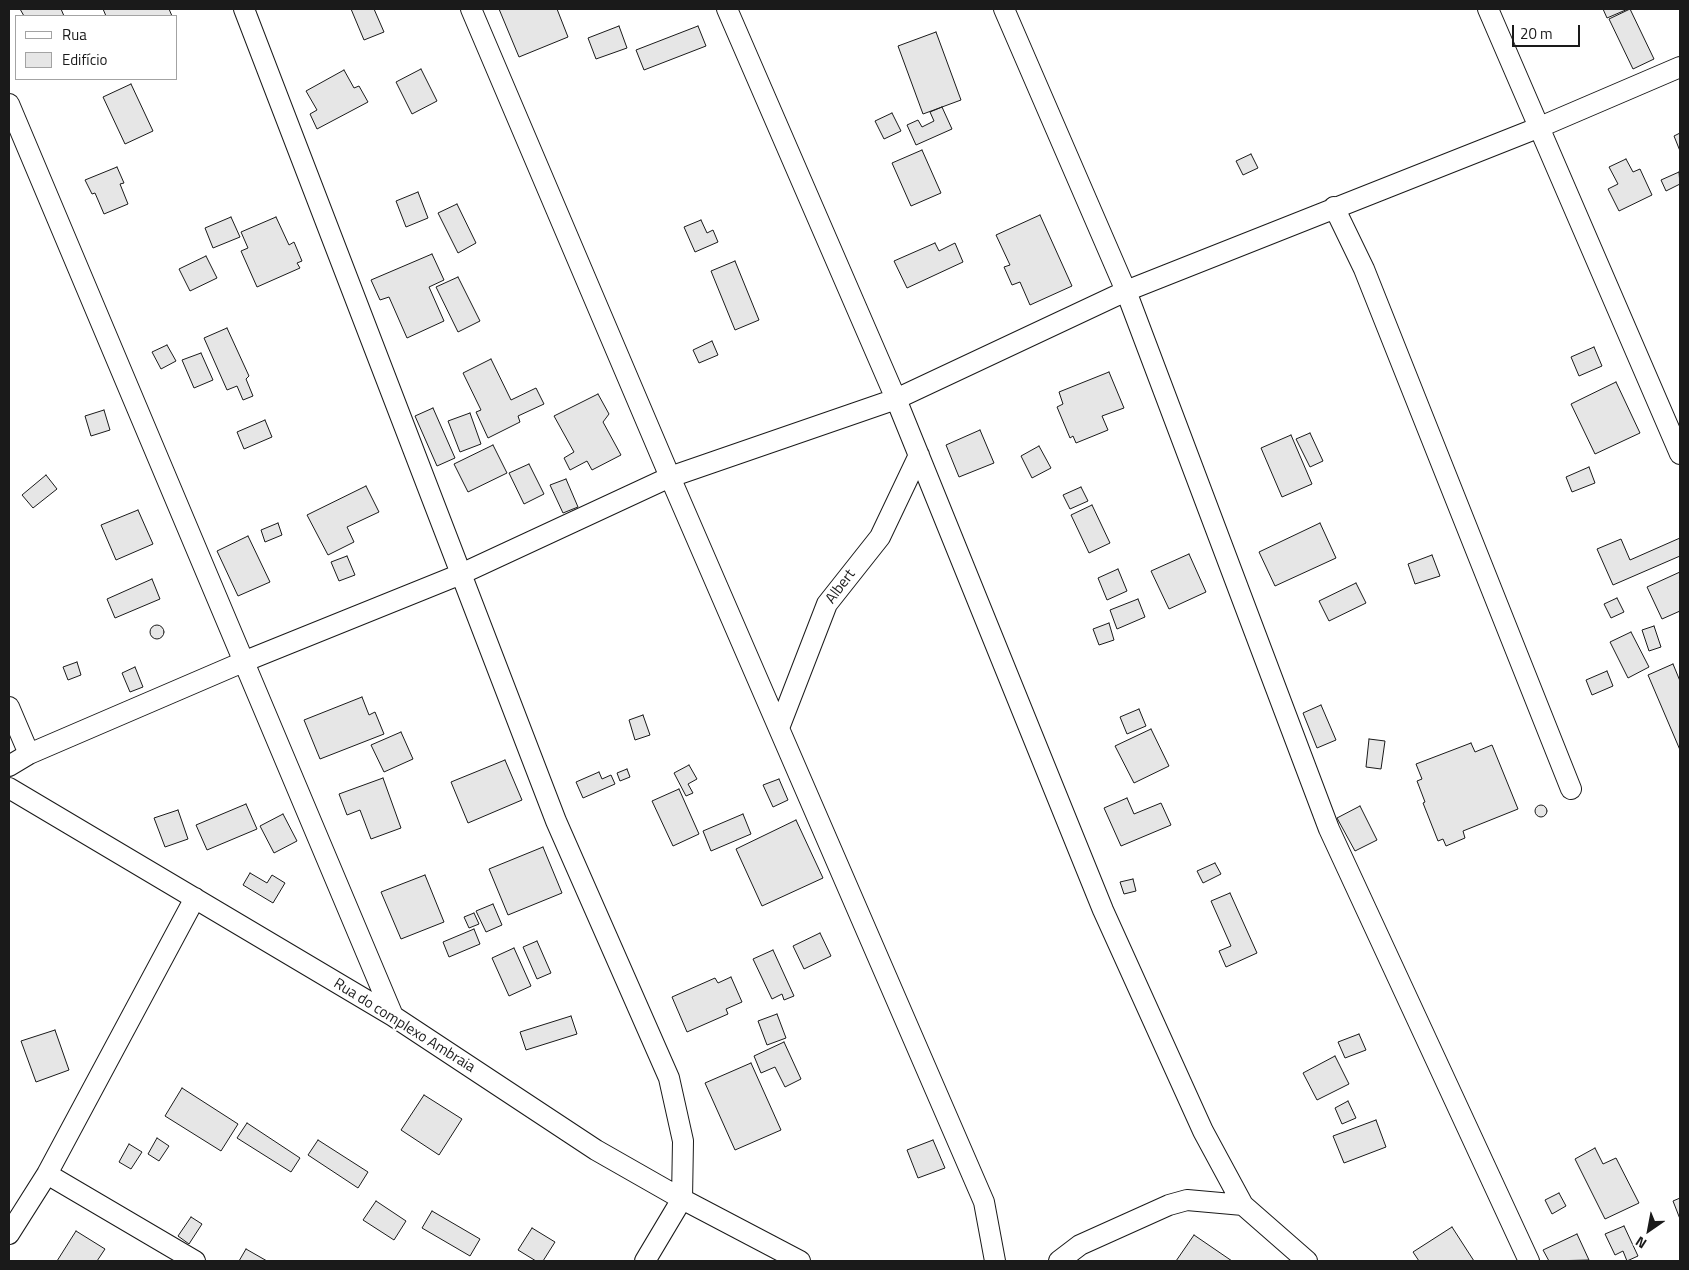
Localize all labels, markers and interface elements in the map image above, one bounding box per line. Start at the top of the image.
legend [15,15,178,80]
scale bar [1514,15,1582,47]
text: 20 m [1520,22,1553,45]
text: Rua [62,23,87,46]
text: Edifício [62,48,107,71]
street label: Albert [822,566,860,608]
street label: Rua do complexo Ambraia [330,975,478,1077]
north arrow [1624,1205,1674,1255]
text: N [1631,1232,1650,1254]

